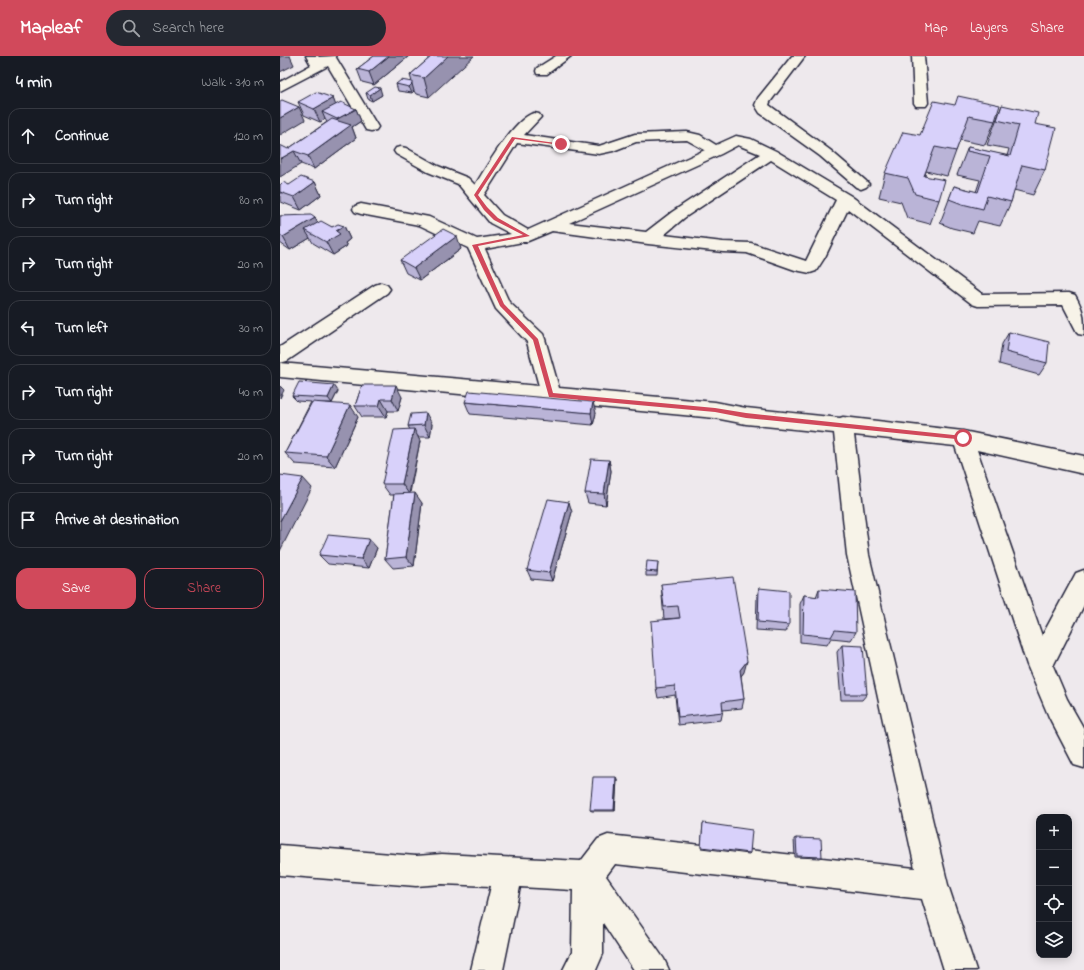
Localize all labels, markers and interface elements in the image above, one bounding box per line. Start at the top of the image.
search box [106,10,386,46]
text: Mapleaf [20,15,82,42]
icon: search [120,17,142,39]
text: Search here [152,17,224,39]
text: Map [924,18,948,39]
text: Layers [970,18,1008,39]
text: Share [1030,18,1064,39]
text: 4 min [16,70,52,95]
text: Walk · 310 m [201,73,264,92]
icon: ahead [17,125,39,147]
text: Continue [55,125,109,147]
text: 120 m [233,127,263,146]
route end [552,135,570,153]
icon: right [17,189,39,211]
text: Turn right [55,189,113,211]
text: 80 m [239,191,263,210]
icon: right [17,253,39,275]
text: Turn right [55,253,113,275]
text: 20 m [238,255,263,274]
icon: left [17,317,39,339]
text: Turn left [55,317,108,339]
text: 30 m [239,319,263,338]
icon: right [17,381,39,403]
text: Turn right [55,381,113,403]
text: 40 m [239,383,263,402]
route start [954,429,972,447]
icon: right [17,445,39,467]
text: Turn right [55,445,113,467]
text: 20 m [238,447,263,466]
icon: arrive [17,509,39,531]
text: Arrive at destination [55,509,179,531]
button: Save [16,568,136,609]
button: Share [144,568,264,609]
map controls [1036,814,1072,958]
button: + [1036,814,1072,850]
button: − [1036,850,1072,886]
button: locate [1036,886,1072,922]
button: layers [1036,922,1072,958]

